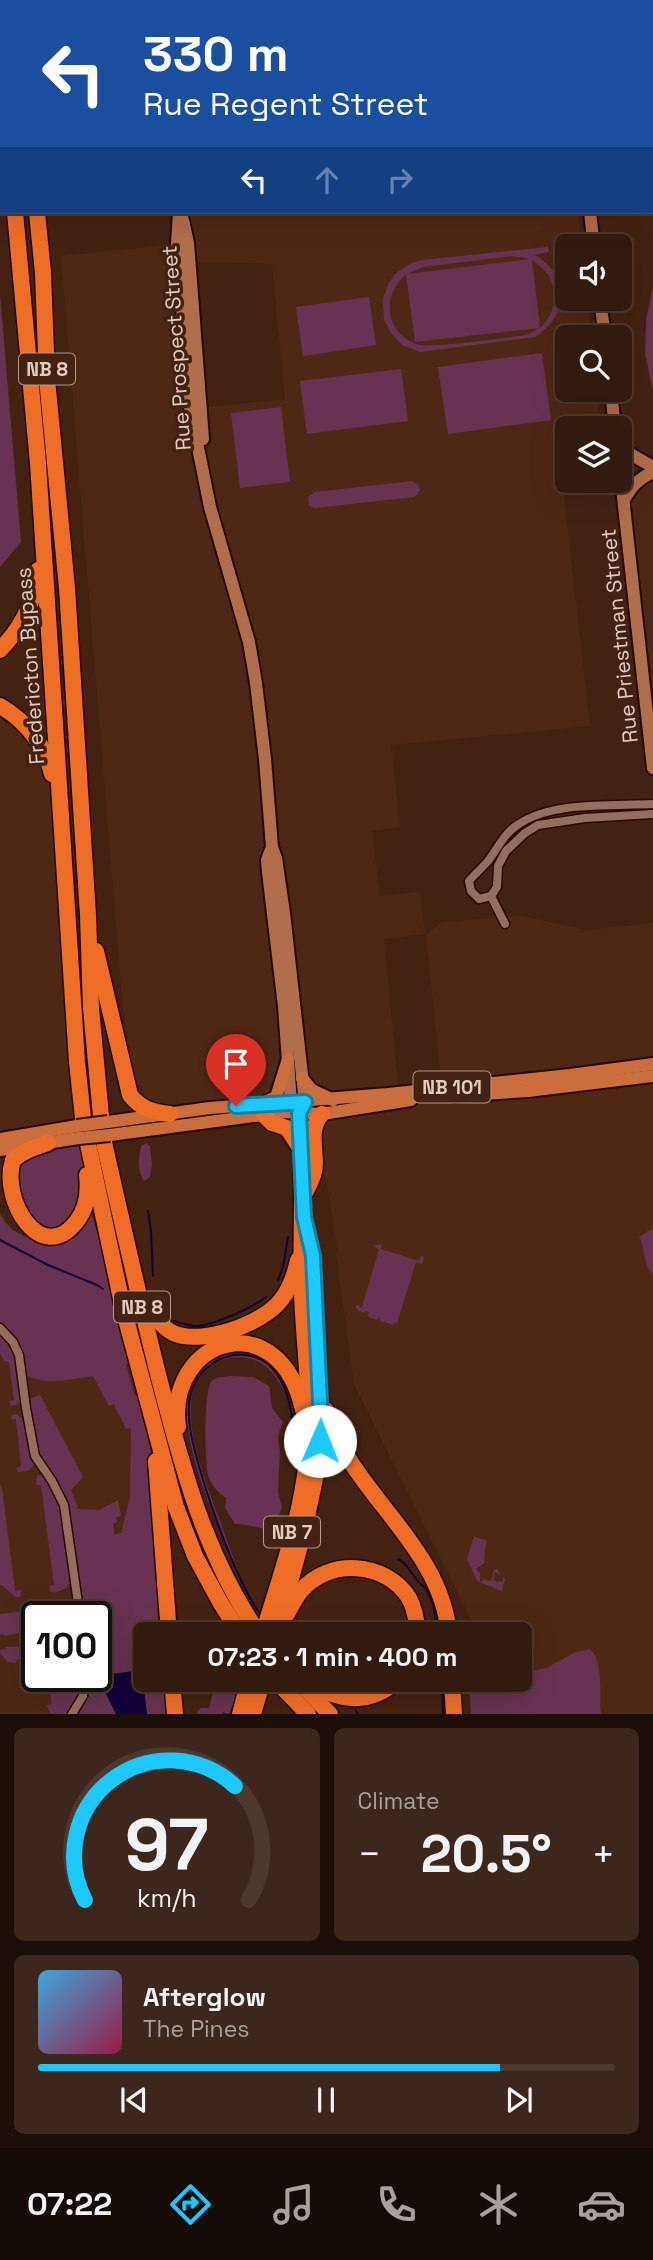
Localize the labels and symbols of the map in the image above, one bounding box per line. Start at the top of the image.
street label: Rue Prospect Street [155,245,197,451]
road number: NB 8 [19,354,75,384]
street label: Rue Priestman Street [594,528,644,744]
street label: Fredericton Bypass [10,567,50,765]
pin [206,1034,266,1106]
road number: NB 101 [414,1072,490,1102]
road number: NB 8 [114,1292,170,1322]
position arrow [283,1404,357,1478]
road number: NB 7 [264,1516,320,1548]
speed limit sign: 100 [21,1601,112,1692]

